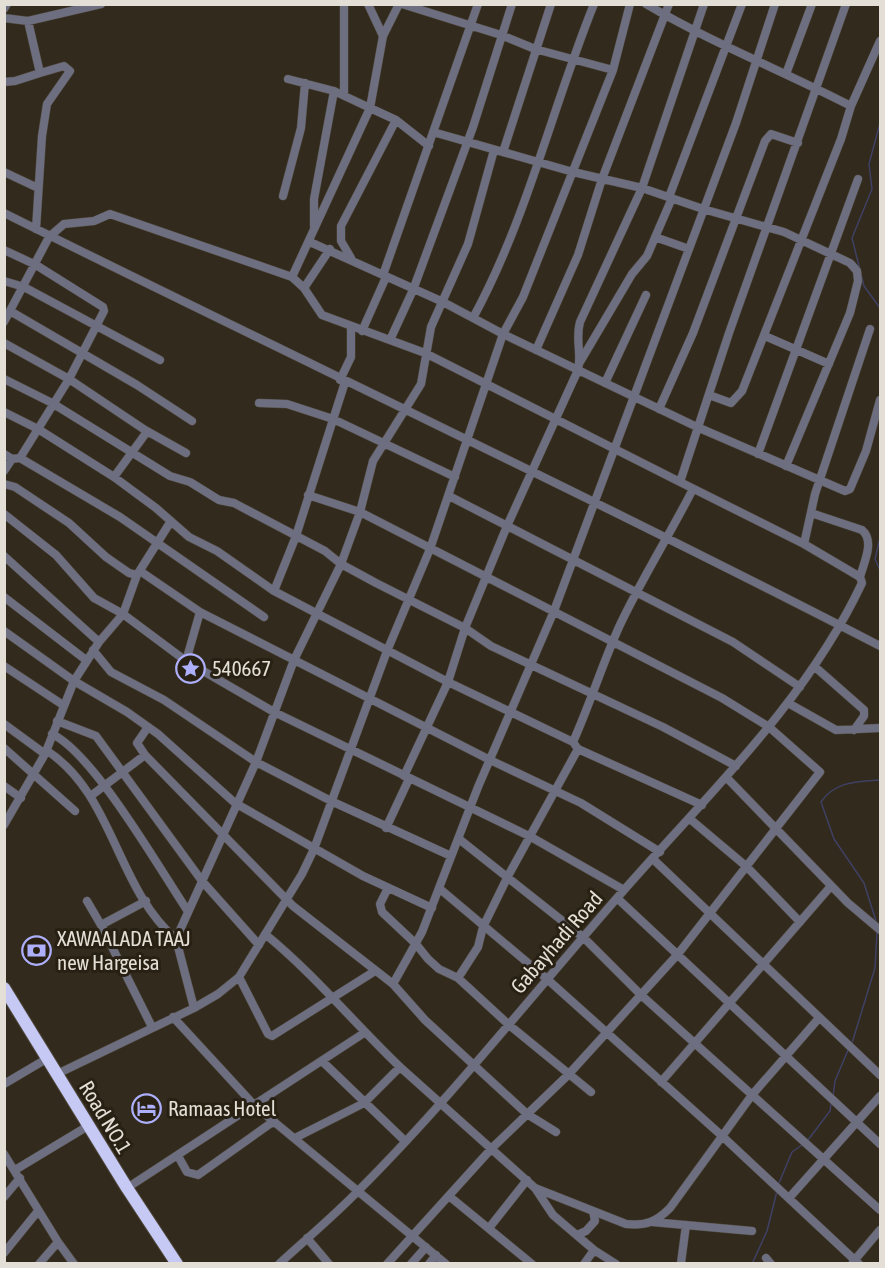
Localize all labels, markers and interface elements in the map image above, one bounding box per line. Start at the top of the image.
place icon: 540667 [175,652,207,684]
place label: 540667 [212,656,271,680]
street label: Gabayhadi Road [505,886,607,998]
place label: XAWAALADA TAAJ new Hargeisa [57,926,191,974]
bank icon: XAWAALADA TAAJ new Hargeisa [20,934,52,966]
street label: Road NO.1 [75,1076,137,1158]
hotel icon: Ramaas Hotel [131,1092,163,1124]
place label: Ramaas Hotel [168,1096,277,1120]

